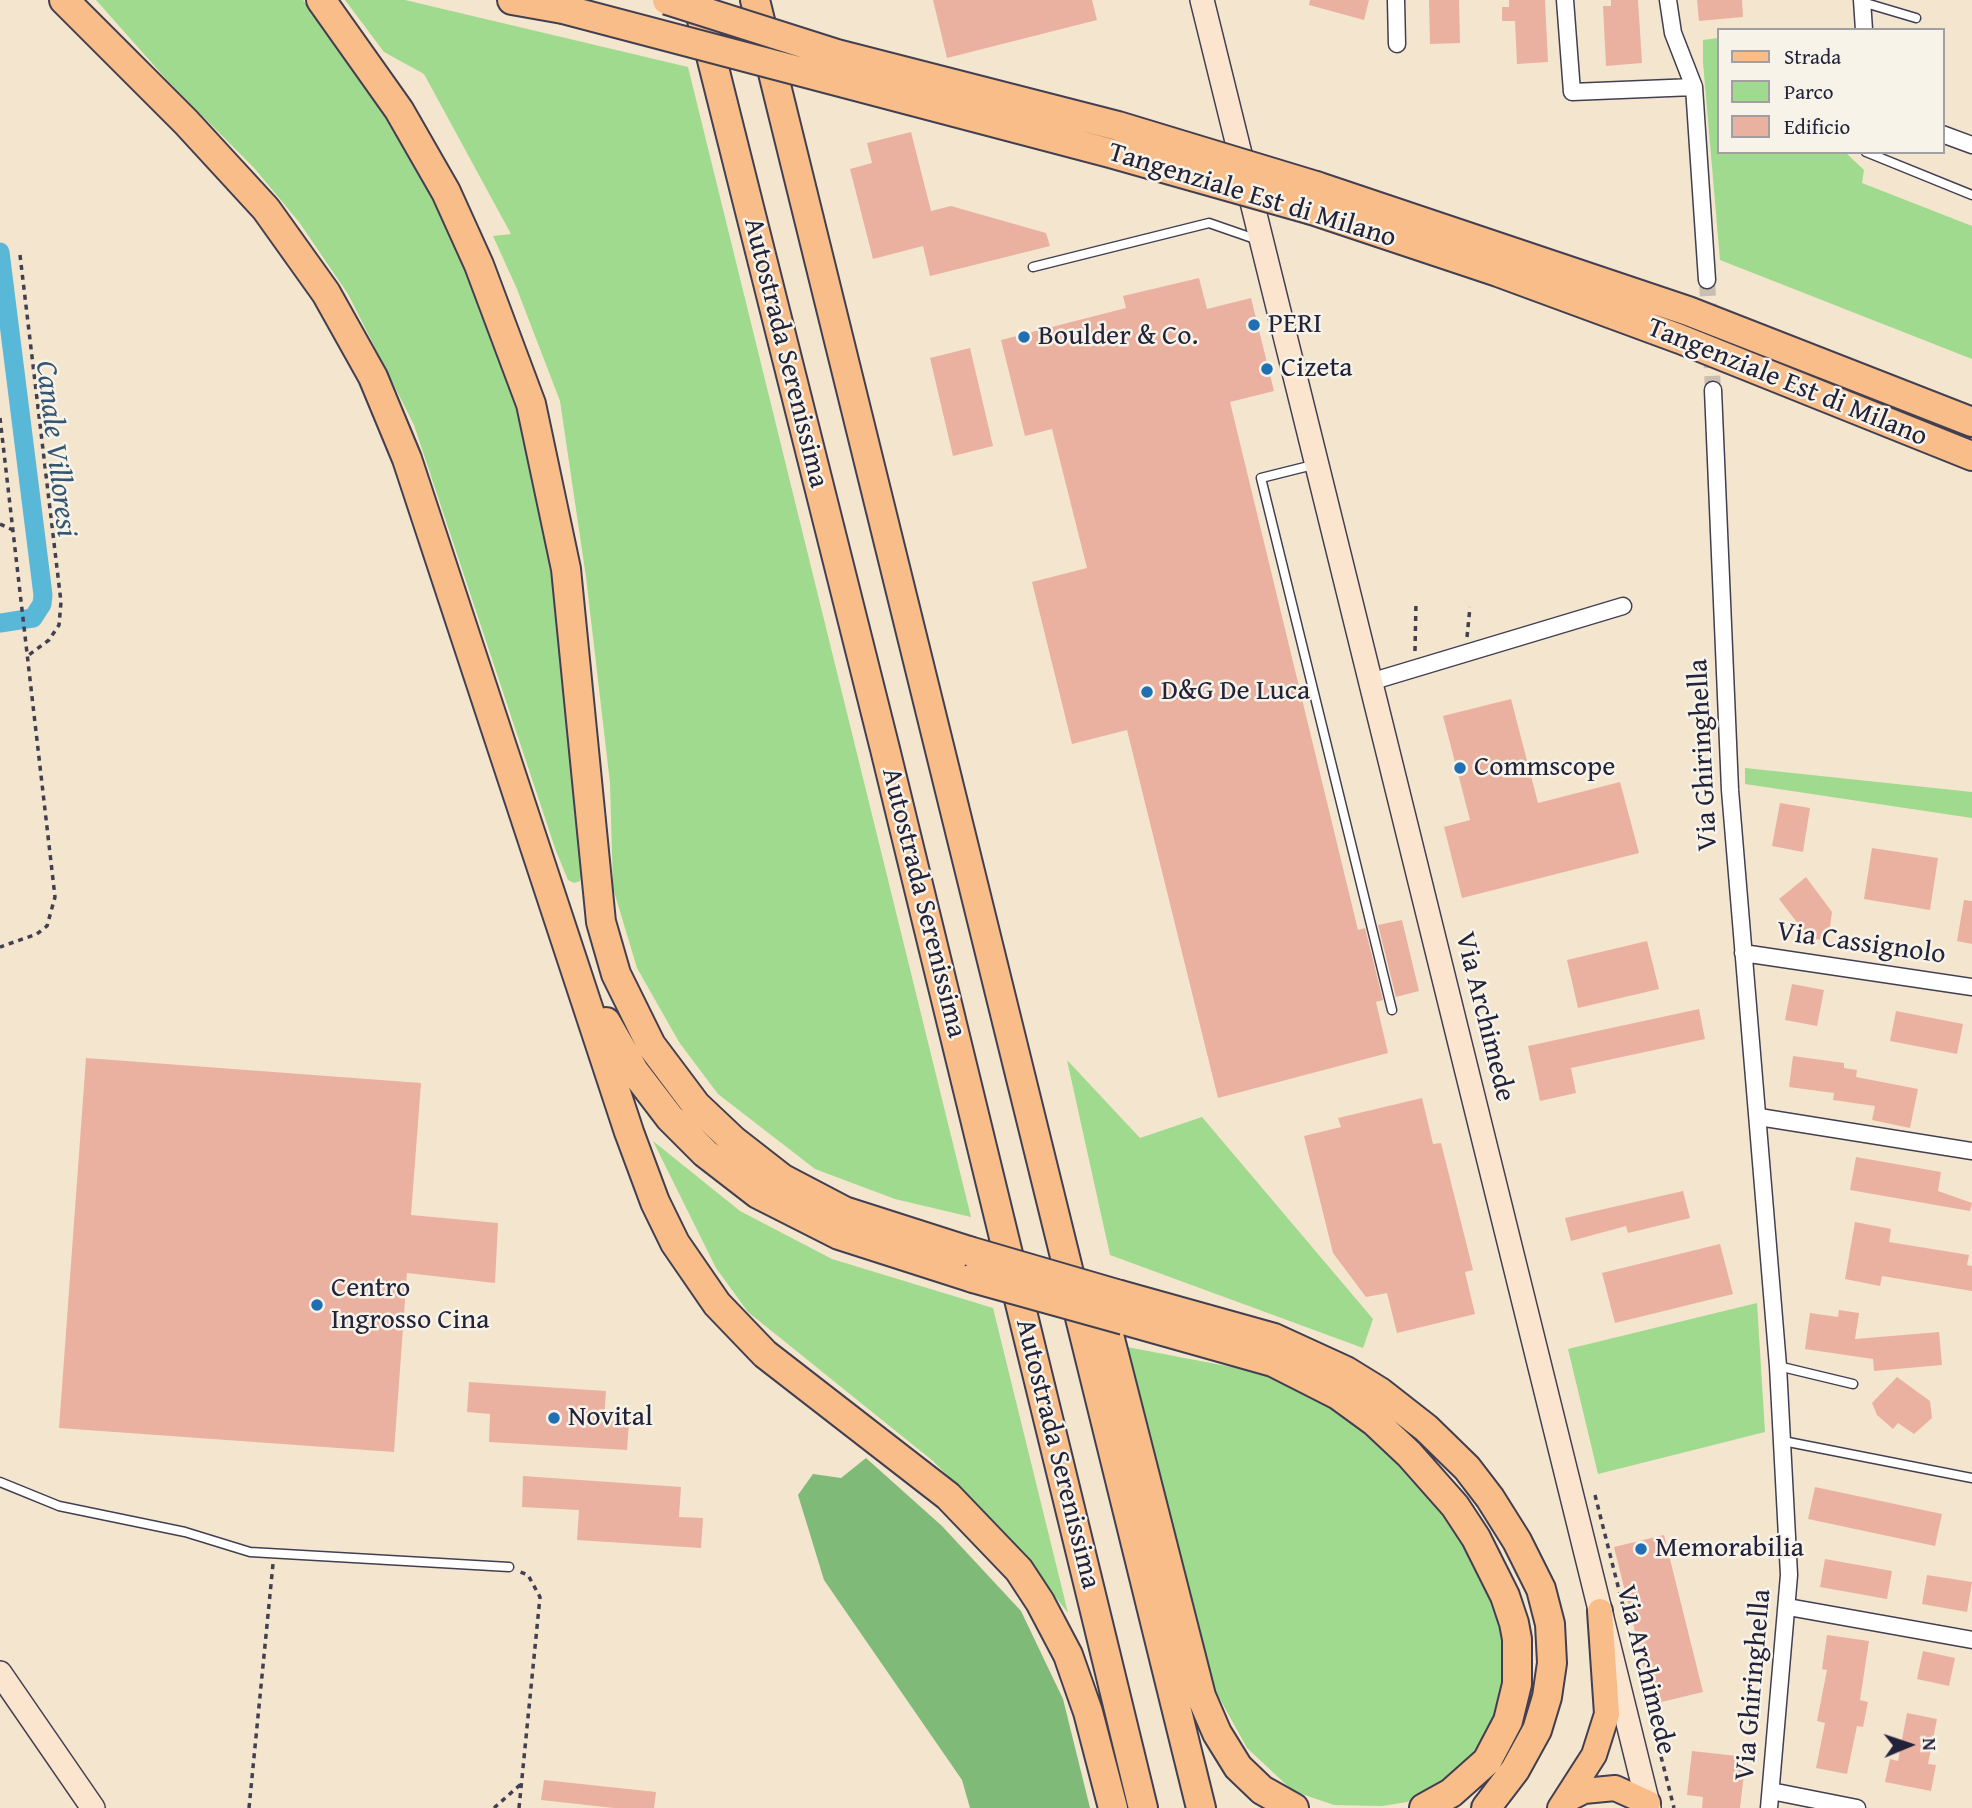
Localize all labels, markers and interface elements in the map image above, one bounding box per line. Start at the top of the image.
legend [1716,28,1944,154]
text: Strada [1784,41,1841,72]
text: Parco [1784,76,1834,107]
text: Edificio [1784,111,1850,142]
street label: Tangenziale Est di Milano [1104,136,1400,256]
street label: Autostrada Serenissima [735,215,835,491]
place label: PERI [1268,308,1322,342]
street label: Tangenziale Est di Milano [1642,311,1932,455]
marker: PERI [1246,317,1262,333]
place label: Boulder & Co. [1038,320,1198,354]
marker: Boulder & Co. [1016,329,1032,345]
place label: Cizeta [1281,352,1353,386]
water label: Canale Villoresi [26,359,84,539]
marker: Cizeta [1259,361,1275,377]
street label: Via Ghiringhella [1682,658,1726,852]
place label: D&G De Luca [1161,675,1310,709]
marker: D&G De Luca [1139,684,1155,700]
place label: Commscope [1474,751,1615,785]
marker: Commscope [1452,760,1468,776]
street label: Autostrada Serenissima [873,765,973,1041]
street label: Via Cassignolo [1774,916,1948,972]
street label: Via Archimede [1447,929,1521,1105]
place label: Centro Ingrosso Cina [331,1272,489,1338]
marker: Centro Ingrosso Cina [309,1297,325,1313]
street label: Autostrada Serenissima [1007,1316,1107,1592]
place label: Novital [568,1401,653,1435]
marker: Novital [546,1410,562,1426]
place label: Memorabilia [1655,1532,1804,1566]
marker: Memorabilia [1633,1541,1649,1557]
street label: Via Archimede [1608,1582,1682,1758]
street label: Via Ghiringhella [1729,1588,1779,1782]
north arrow [1874,1710,1944,1780]
text: N [1916,1737,1944,1751]

